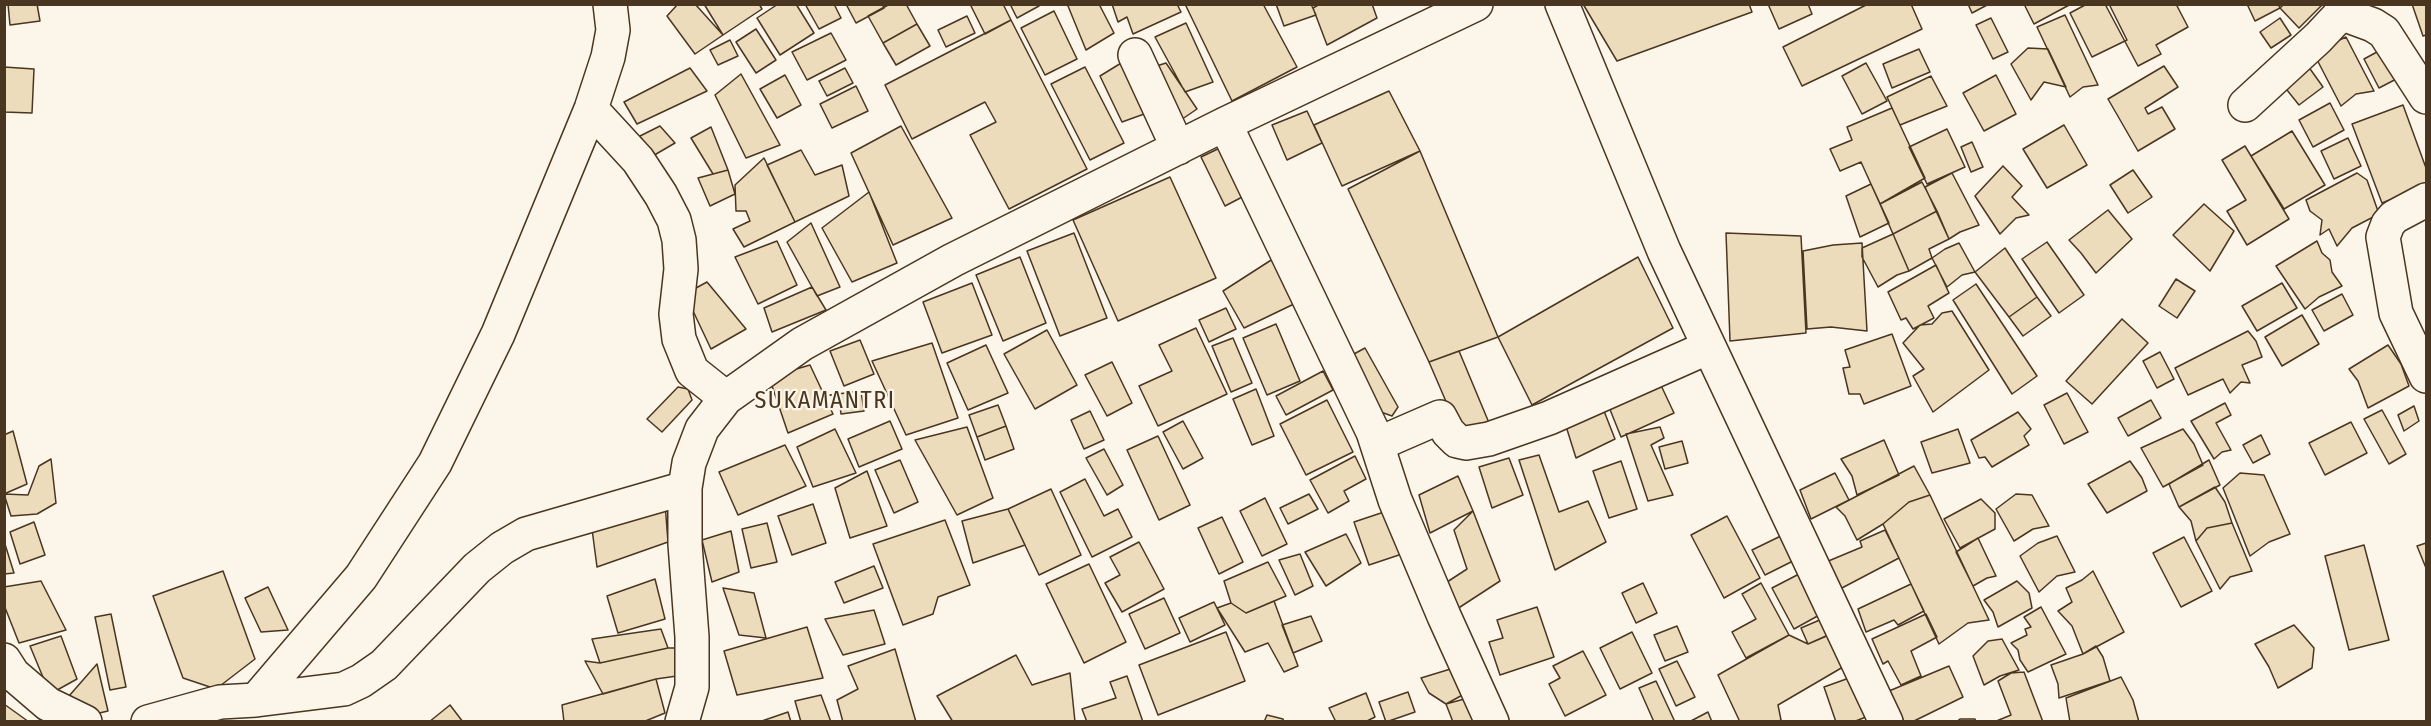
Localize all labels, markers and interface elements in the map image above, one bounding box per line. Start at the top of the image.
district label: SUKAMANTRI [754,387,896,415]

